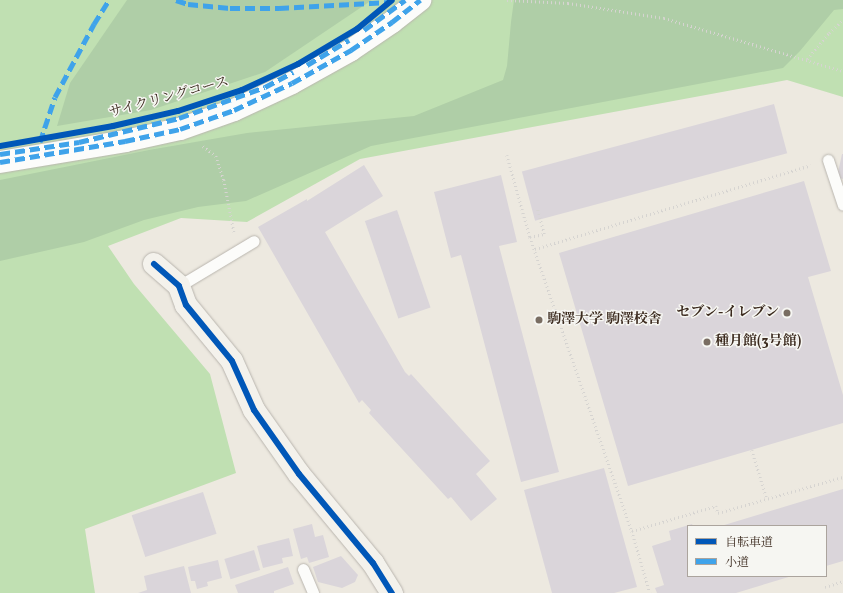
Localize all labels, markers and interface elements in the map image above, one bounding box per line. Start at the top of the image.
street label: サイクリングコース [106,74,232,122]
place label: セブン-イレブン [675,305,779,321]
marker: セブン-イレブン [782,308,792,318]
place label: 駒澤大学 駒澤校舎 [547,312,662,328]
marker: 駒澤大学 駒澤校舎 [534,315,544,325]
place label: 種月館(3号館) [715,334,801,350]
marker: 種月館(3号館) [702,337,712,347]
legend [687,525,827,577]
text: 自転車道 [725,535,773,551]
text: 小道 [725,555,749,571]

